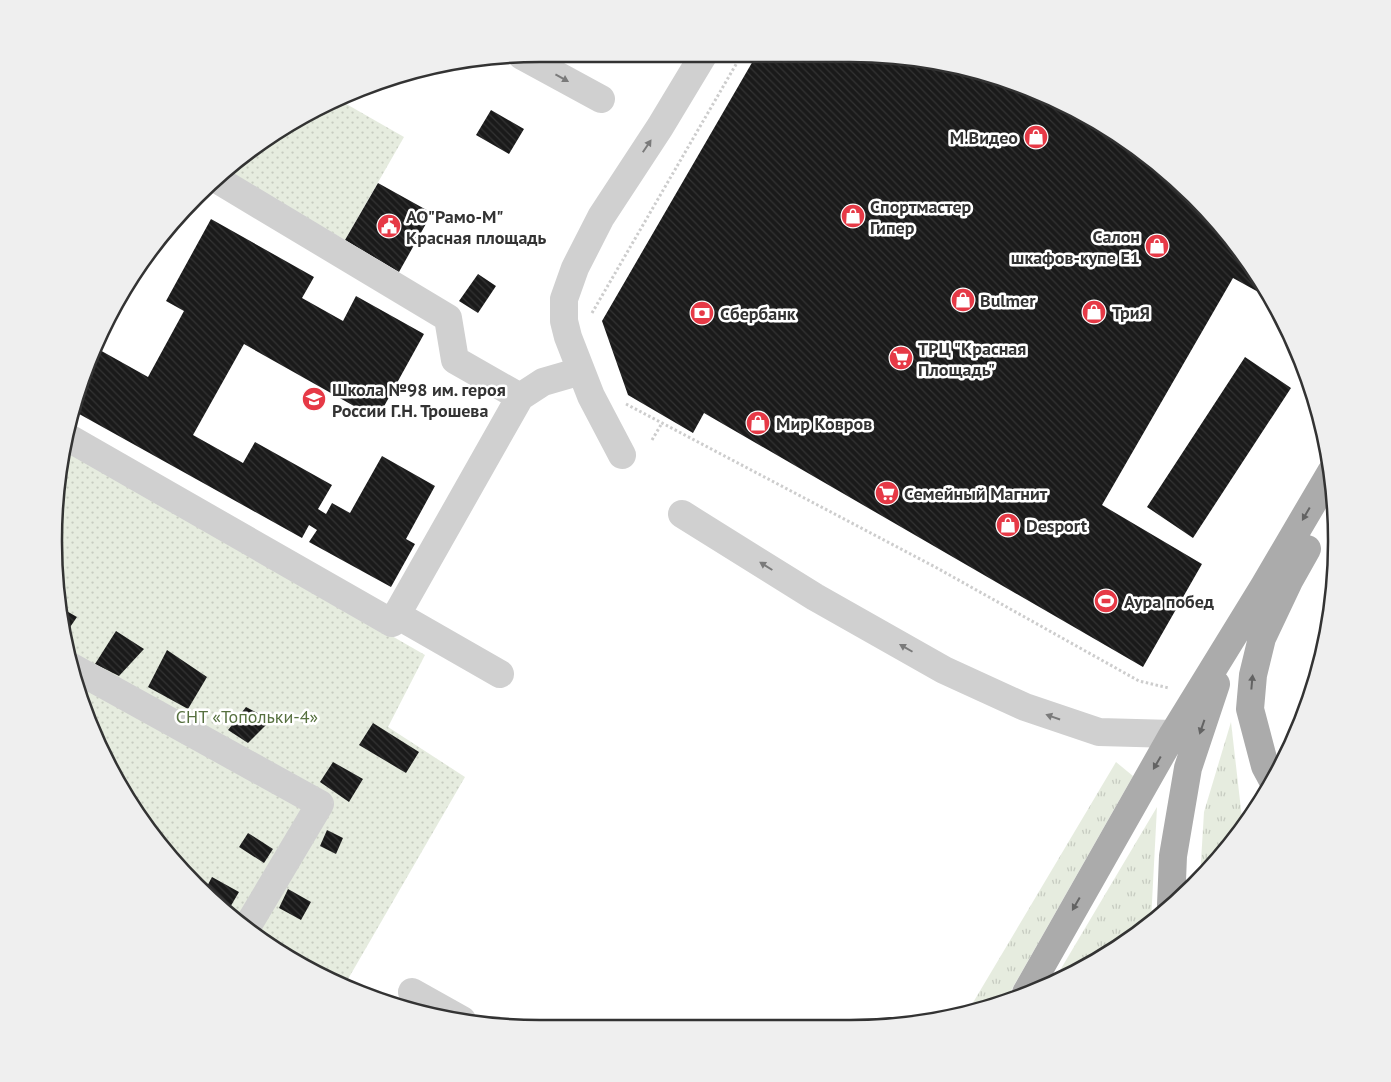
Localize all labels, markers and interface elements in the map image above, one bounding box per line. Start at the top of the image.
one-way arrow [554,74,569,82]
shop icon: М.Видео [1023,124,1049,150]
place label: М.Видео [950,126,1018,149]
one-way arrow [642,140,652,153]
place label: Спортмастер Гипер [870,195,972,239]
shop icon: Спортмастер Гипер [840,203,866,229]
place label: АО"Рамо-М" Красная площадь [406,205,547,249]
public building icon: АО"Рамо-М" Красная площадь [376,213,402,239]
place label: Салон шкафов-купе Е1 [1011,225,1140,269]
shop icon: Салон шкафов-купе Е1 [1144,233,1170,259]
shop icon: Bulmer [950,287,976,313]
place label: Bulmer [980,289,1036,312]
shop icon: ТриЯ [1081,299,1107,325]
bank icon: Сбербанк [689,300,715,326]
place label: ТриЯ [1112,301,1150,324]
place label: Сбербанк [720,302,796,325]
place label: ТРЦ "Красная Площадь" [918,337,1026,381]
supermarket icon: ТРЦ "Красная Площадь" [888,345,914,371]
place label: Школа №98 им. героя России Г.Н. Трошева [332,378,506,422]
school or university icon: Школа №98 им. героя России Г.Н. Трошева [301,386,327,412]
shop icon: Мир Ковров [745,410,771,436]
place label: Мир Ковров [776,412,872,435]
supermarket icon: Семейный Магнит [874,480,900,506]
place label: Семейный Магнит [904,482,1048,505]
one-way arrow [1301,508,1310,521]
shop icon: Desport [995,512,1021,538]
place label: Desport [1026,514,1088,537]
one-way arrow [759,561,772,571]
sports icon: Аура побед [1093,588,1119,614]
place label: Аура побед [1124,590,1214,613]
one-way arrow [899,644,912,653]
one-way arrow [1248,674,1256,690]
park label: СНТ «Топольки-4» [176,705,318,728]
one-way arrow [1045,713,1060,720]
one-way arrow [1198,719,1205,734]
one-way arrow [1152,756,1161,769]
one-way arrow [1072,897,1081,910]

